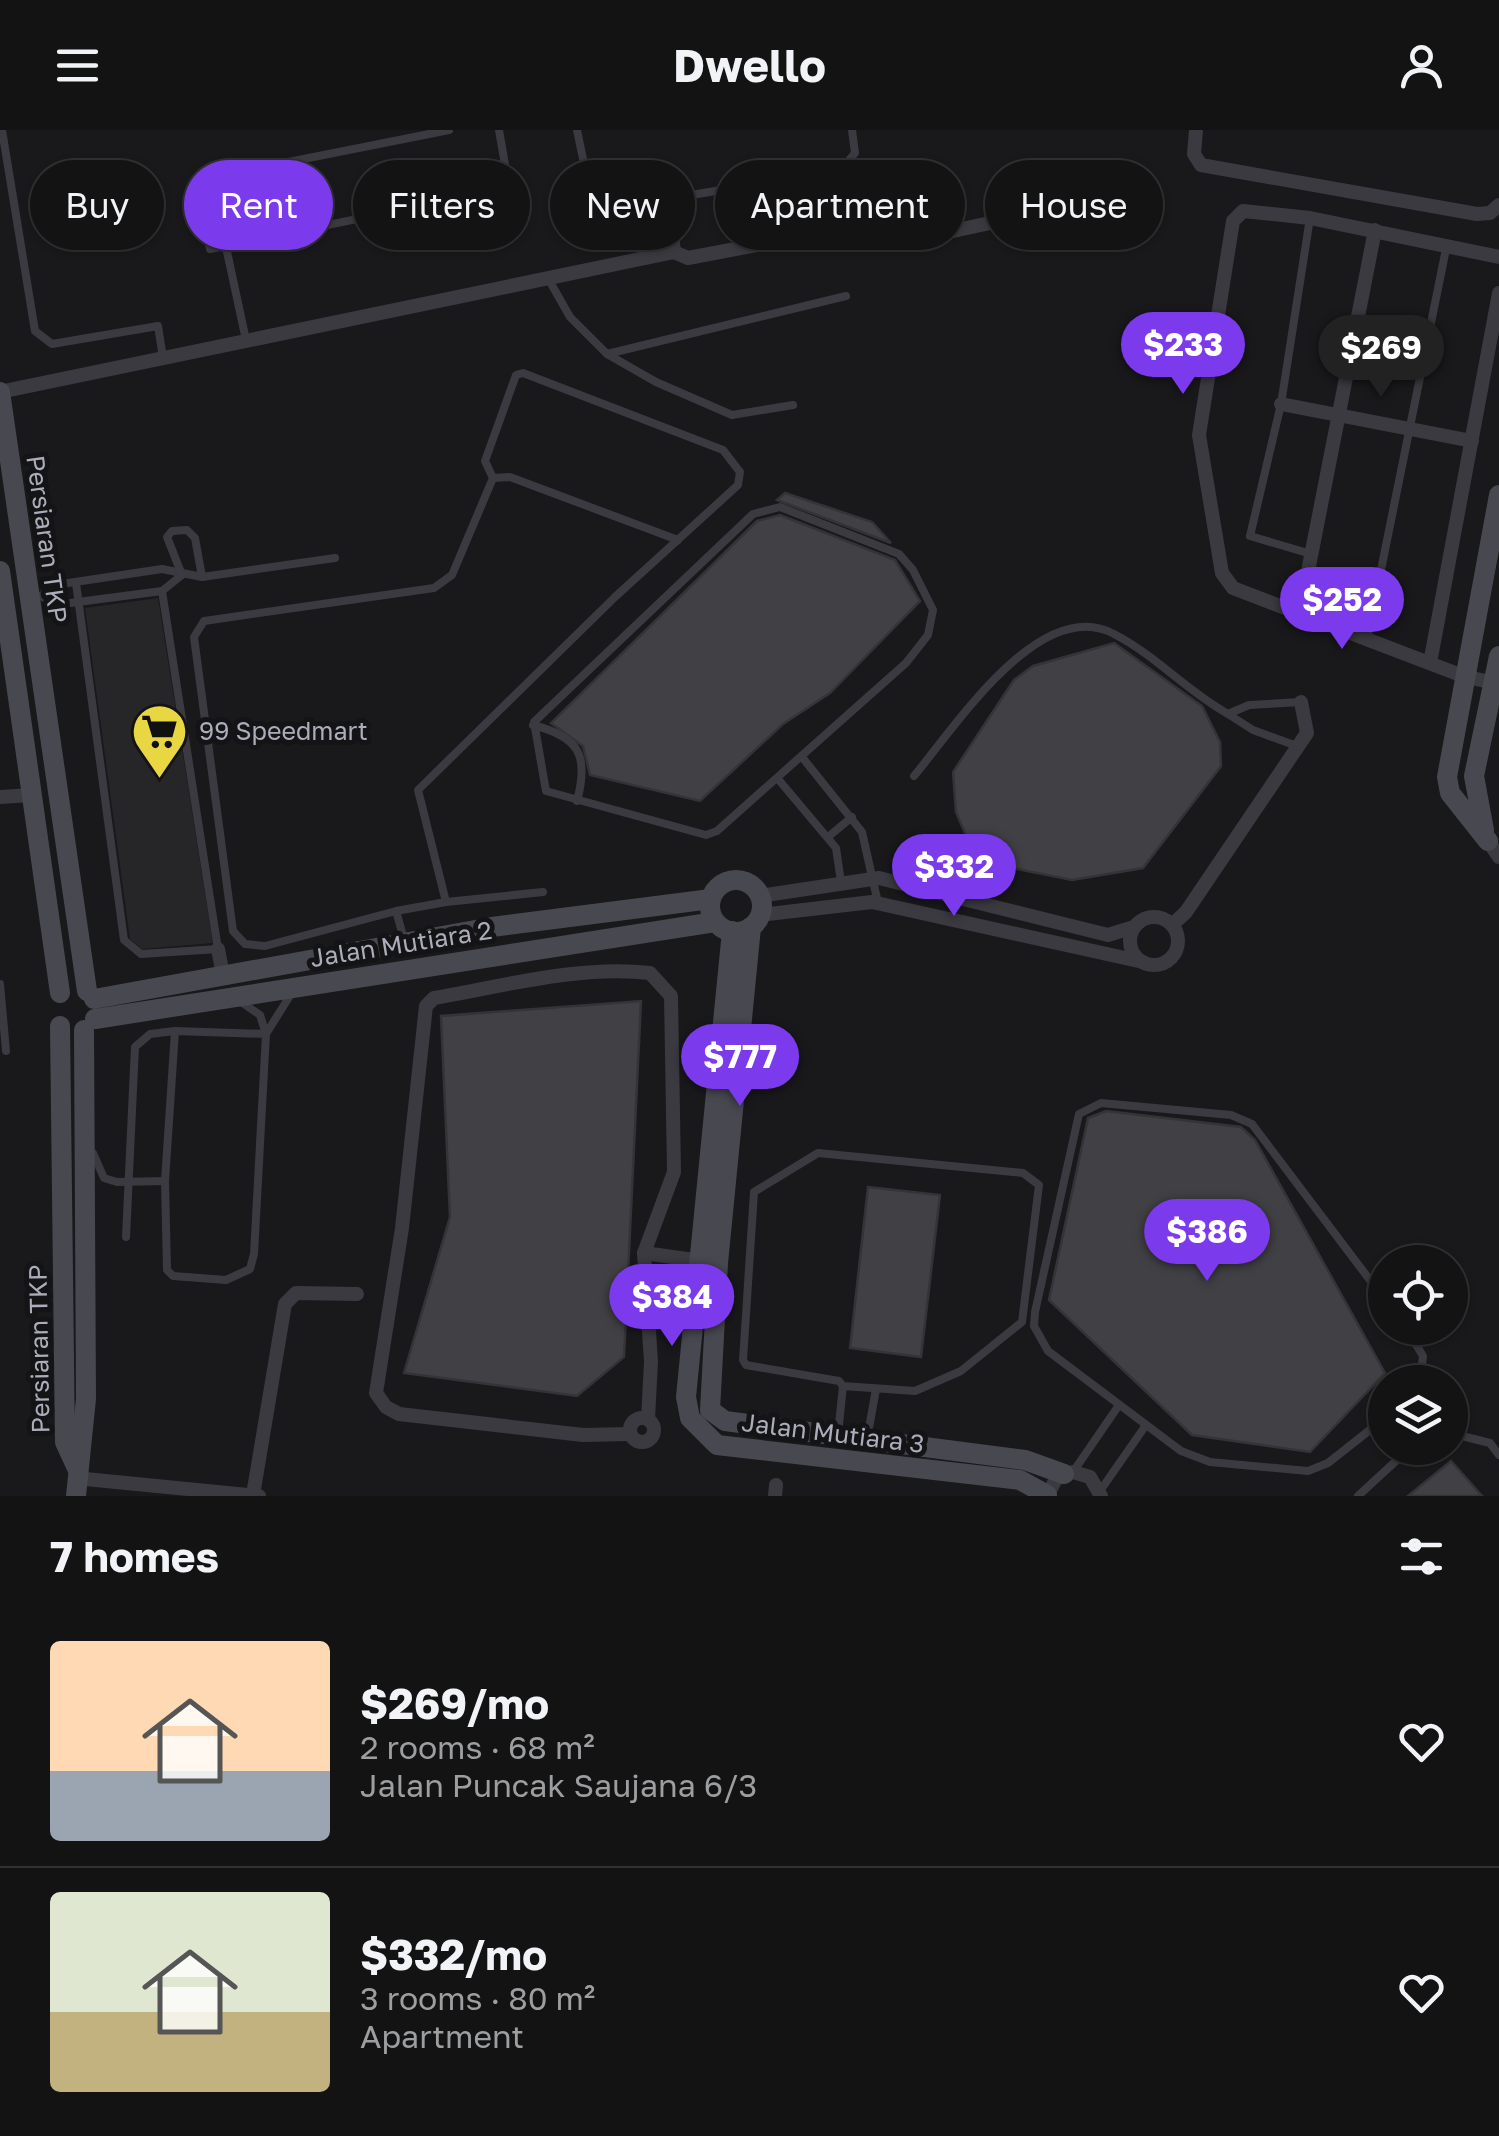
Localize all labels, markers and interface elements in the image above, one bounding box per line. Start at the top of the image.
icon: menu [50,38,105,93]
text: Dwello [673,38,826,92]
icon: person [1394,38,1449,93]
chip: Buy [30,160,164,250]
chip: Rent [184,160,333,250]
chip: Filters [353,160,530,250]
chip: New [550,160,695,250]
chip: Apartment [715,160,965,250]
chip: House [985,160,1163,250]
pin: $233 [1124,312,1242,397]
pin: $269 [1322,315,1440,400]
text: $233 [1143,325,1223,363]
text: $269 [1340,328,1422,366]
street label: Persiaran TKP [20,453,75,625]
pin: $252 [1283,567,1401,652]
text: $252 [1302,580,1382,618]
supermarket icon: 99 Speedmart [130,701,190,780]
place label: 99 Speedmart [199,715,368,746]
pin: $332 [895,834,1013,919]
text: $332 [914,847,994,885]
street label: Jalan Mutiara 2 [308,914,494,973]
pin: $777 [681,1024,799,1109]
text: $777 [703,1037,777,1075]
pin: $386 [1148,1199,1266,1284]
text: $386 [1166,1212,1248,1250]
map controls [1368,1245,1468,1465]
button: locate [1368,1245,1468,1345]
street label: Persiaran TKP [22,1264,55,1434]
pin: $384 [613,1264,731,1349]
text: $384 [631,1277,713,1315]
button: layers [1368,1365,1468,1465]
street label: Jalan Mutiara 3 [740,1406,926,1459]
icon: filters [1394,1529,1449,1584]
text: 7 homes [50,1531,219,1581]
text: $269/mo [360,1678,549,1728]
icon: home [130,1681,250,1801]
icon: heart [1394,1714,1449,1769]
text: 2 rooms · 68 m² [360,1728,595,1766]
text: Jalan Puncak Saujana 6/3 [360,1766,757,1804]
text: $332/mo [360,1929,547,1979]
icon: home [130,1932,250,2052]
icon: heart [1394,1965,1449,2020]
text: 3 rooms · 80 m² [360,1979,595,2017]
text: Apartment [360,2017,524,2055]

